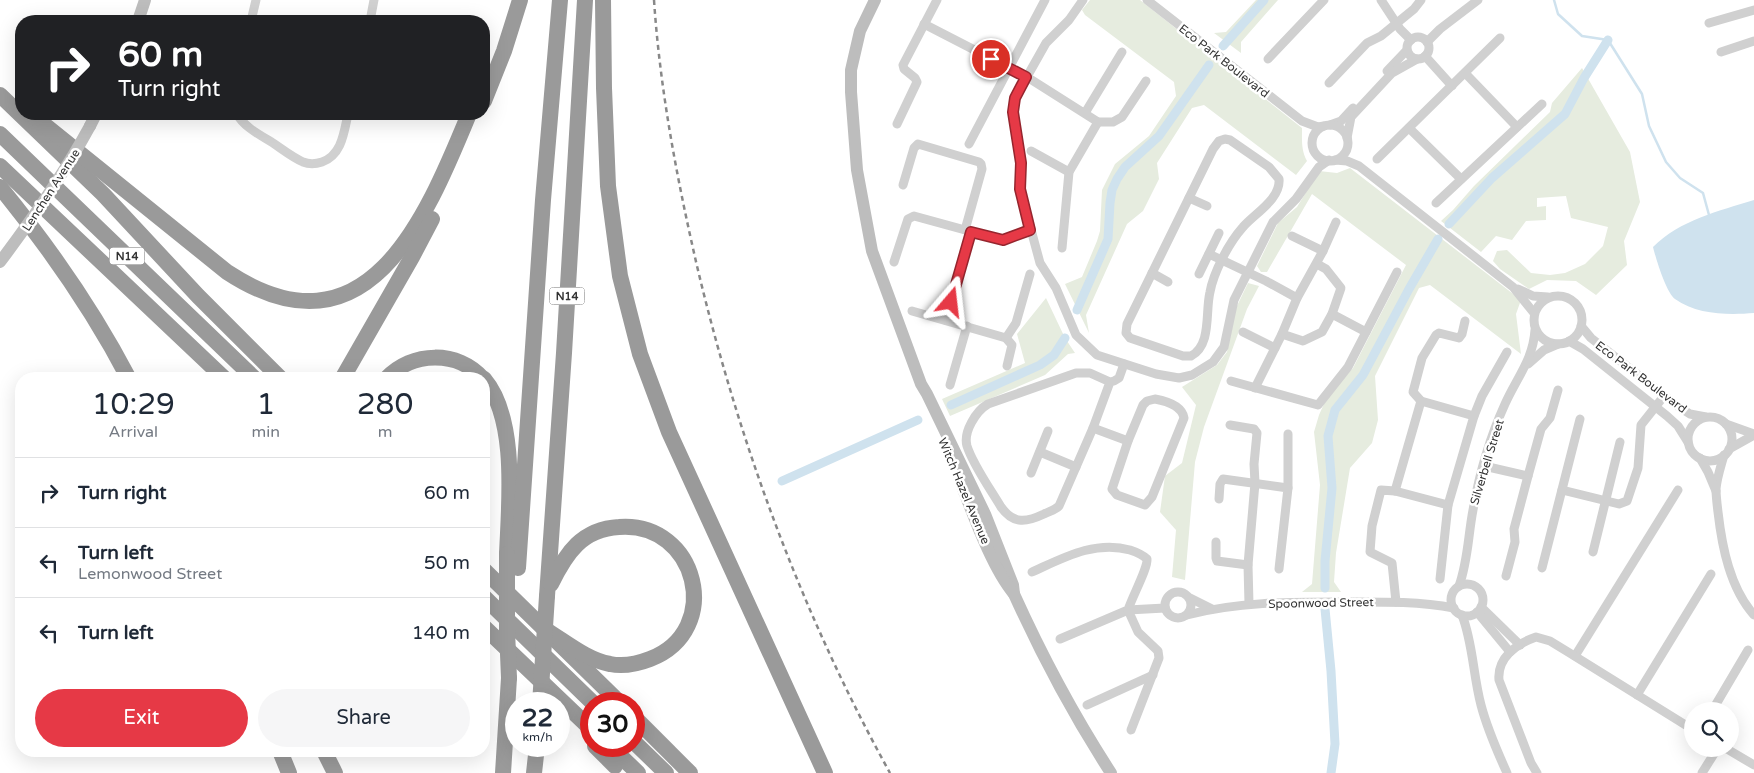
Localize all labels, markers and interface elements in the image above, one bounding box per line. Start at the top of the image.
street label: Eco Park Boulevard [1176,21,1272,101]
text: 60 m [118,34,203,76]
icon: right [35,35,100,100]
pin [970,38,1012,80]
icon: arrive [977,45,1005,73]
text: Turn right [118,76,220,102]
street label: Lenchen Avenue [19,146,83,234]
road number: N14 [110,248,144,264]
position arrow [924,275,976,327]
road number: N14 [550,288,584,304]
street label: Eco Park Boulevard [1593,338,1689,416]
text: 10:29 [92,386,175,423]
text: 1 [256,386,275,423]
text: 280 [357,386,413,423]
street label: Silverbell Street [1467,417,1507,506]
text: Arrival [109,422,158,442]
text: min [252,422,280,442]
text: m [378,422,392,442]
street label: Witch Hazel Avenue [935,436,993,546]
icon: right [35,479,63,507]
text: Turn right [78,482,166,504]
text: 60 m [424,482,470,504]
text: Turn left [78,542,154,564]
icon: left [35,549,63,577]
text: 50 m [424,552,470,574]
text: Lemonwood Street [78,564,222,584]
street label: Spoonwood Street [1268,595,1374,611]
icon: left [35,619,63,647]
text: Turn left [78,622,154,644]
text: 140 m [412,622,470,644]
button: Exit [35,689,248,747]
button: Share [258,689,470,747]
speed limit sign: 30 [580,692,645,757]
map controls [1684,702,1739,757]
button: search [1684,702,1739,757]
text: 22 [522,703,553,733]
text: km/h [522,730,553,744]

